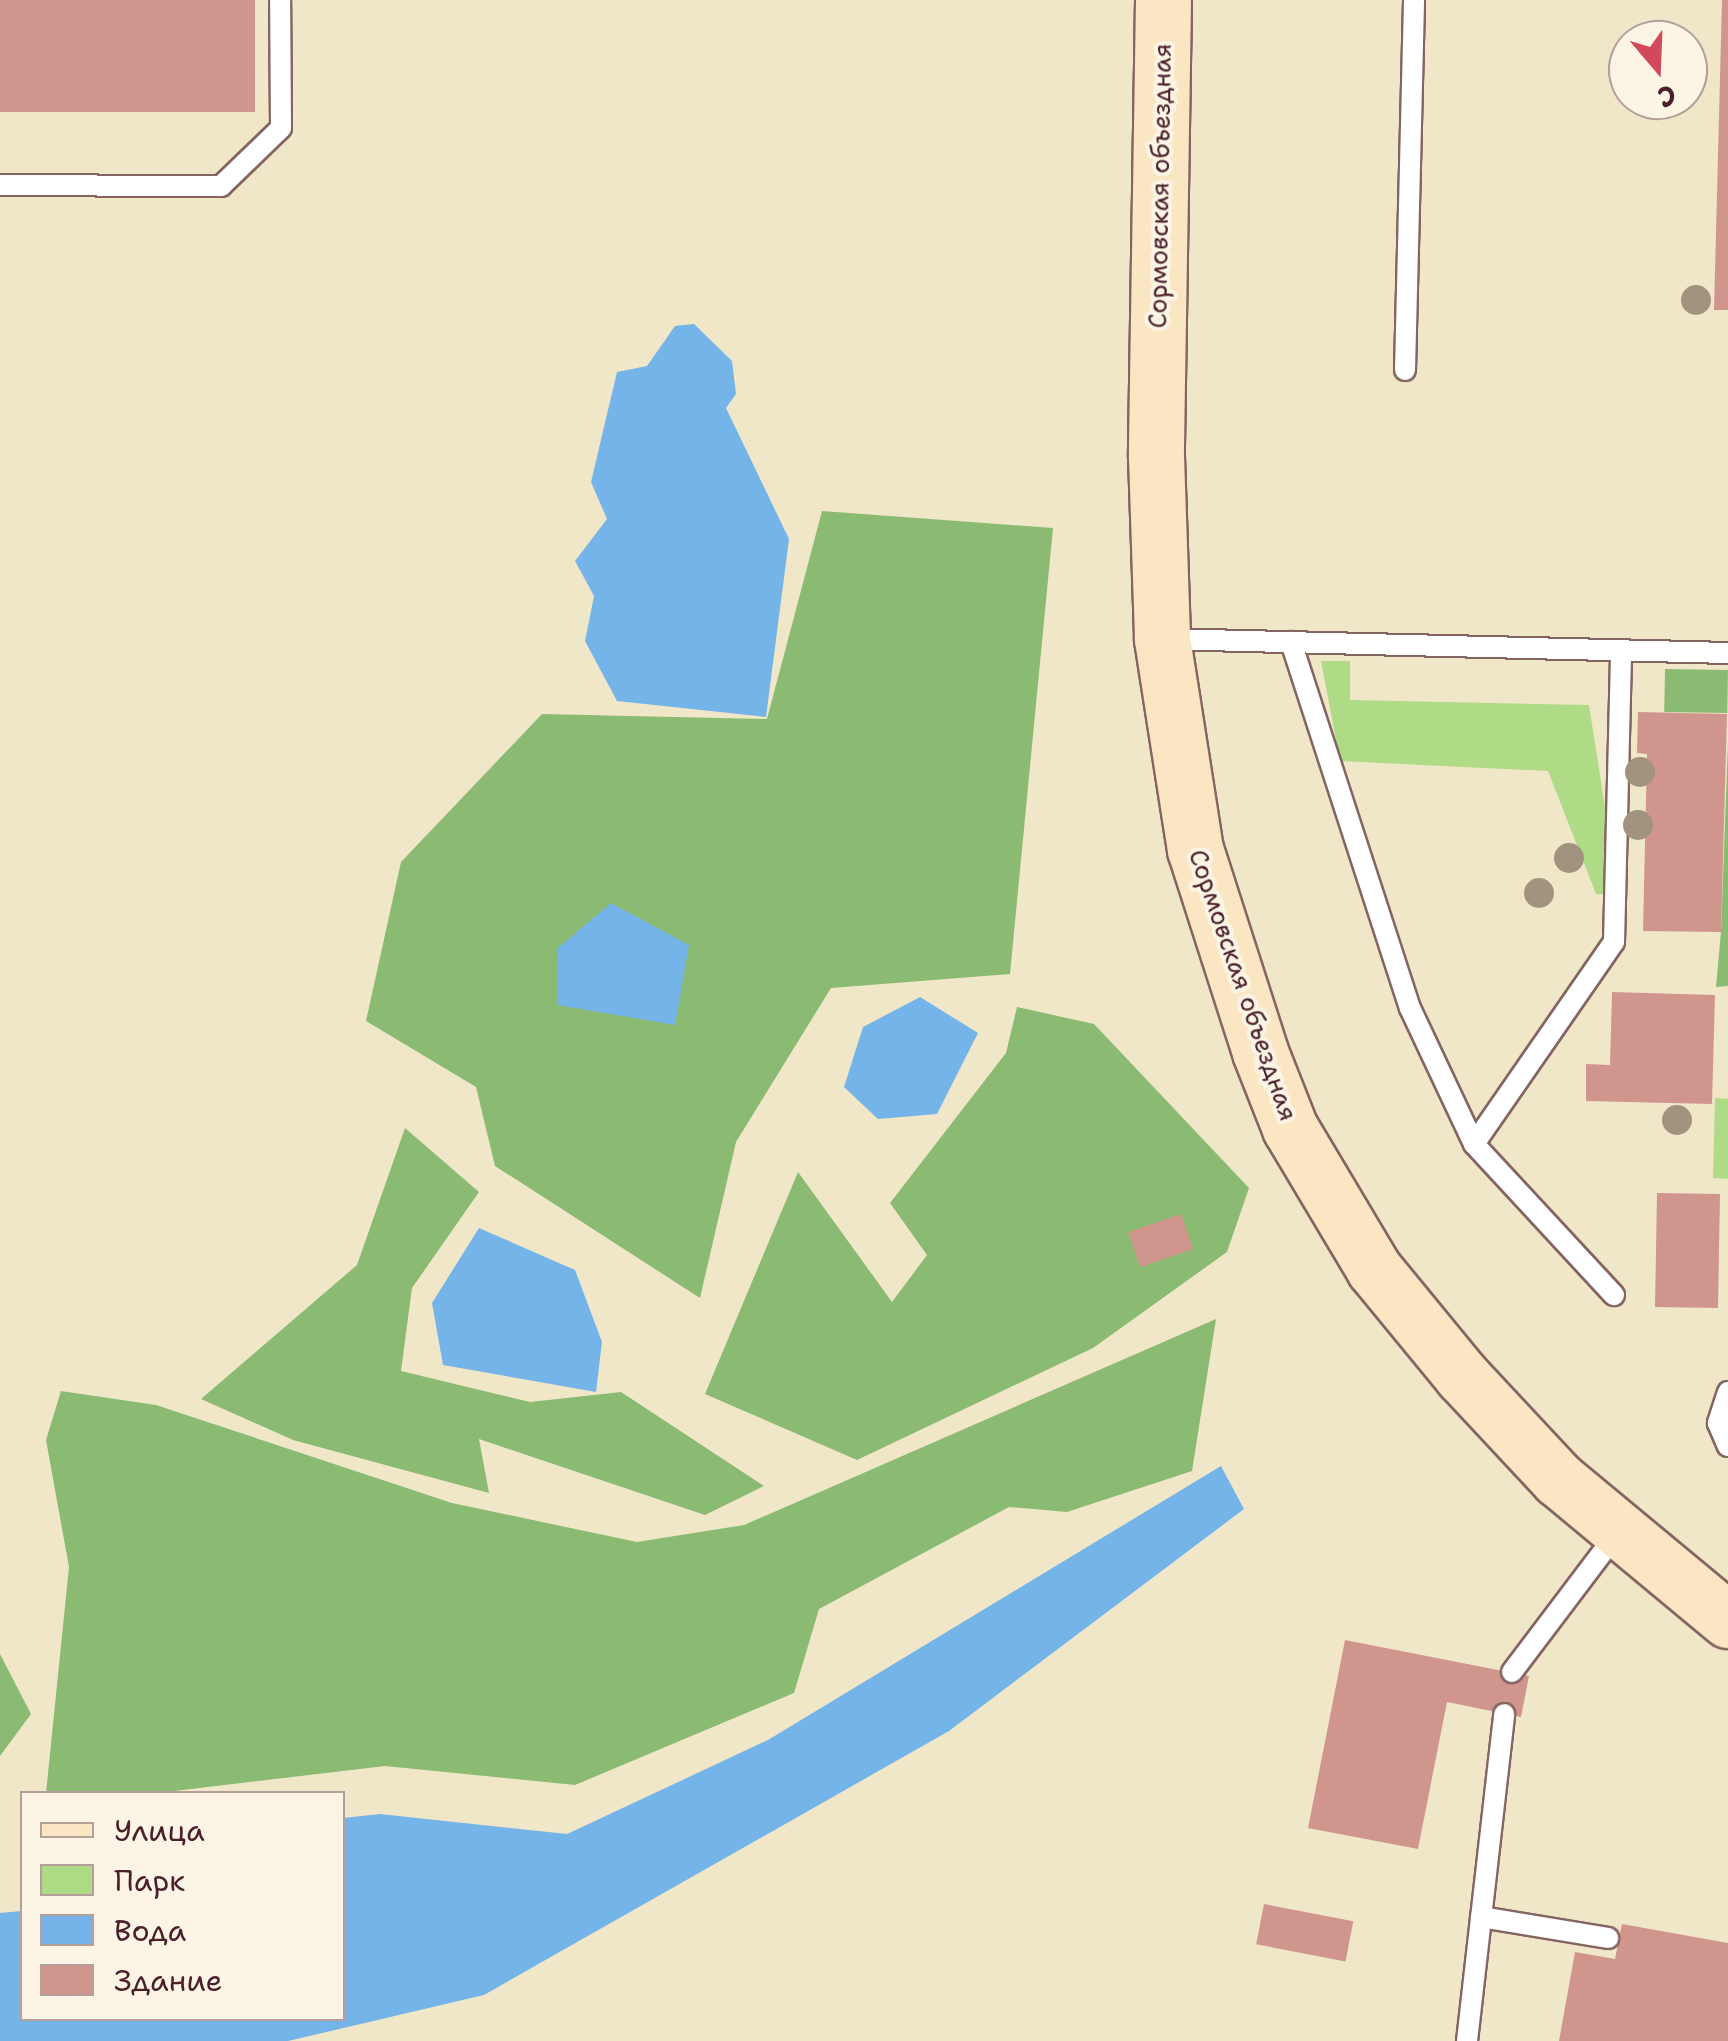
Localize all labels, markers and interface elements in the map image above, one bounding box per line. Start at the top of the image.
north arrow [1608,20,1708,120]
street label: Сормовская объездная [1143,43,1177,329]
text: С [1653,76,1681,117]
street label: Сормовская объездная [1182,845,1304,1125]
legend [20,1791,345,2021]
text: Улица [114,1810,205,1851]
text: Парк [114,1860,185,1901]
text: Вода [114,1910,186,1951]
text: Здание [114,1960,223,2001]

